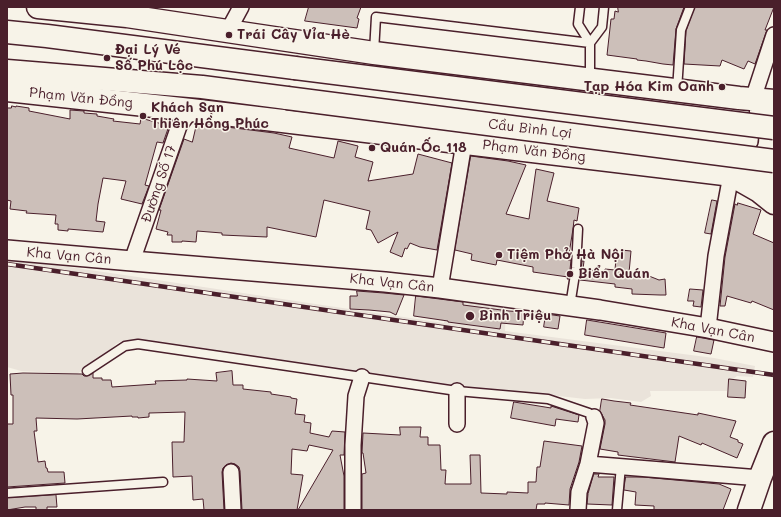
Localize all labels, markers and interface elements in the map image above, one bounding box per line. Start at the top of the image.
place label: Trái Cây Vỉa Hè [237,27,350,43]
marker: Trái Cây Vỉa Hè [224,30,234,40]
place label: Đại Lý Vé Số Phú Lộc [115,42,193,74]
marker: Đại Lý Vé Số Phú Lộc [102,53,112,63]
place label: Tạp Hóa Kim Oanh [584,79,714,95]
marker: Tạp Hóa Kim Oanh [717,82,727,92]
street label: Phạm Văn Đồng [28,84,134,112]
place label: Khách Sạn Thiên Hồng Phúc [151,100,269,132]
marker: Khách Sạn Thiên Hồng Phúc [138,111,148,121]
street label: Cầu Bình Lợi [487,116,573,142]
street label: Phạm Văn Đồng [481,136,587,166]
place label: Quán Ốc 118 [380,140,467,156]
street label: Đường Số 17 [138,143,180,225]
marker: Quán Ốc 118 [367,143,377,153]
street label: Kha Vạn Cân [26,244,112,268]
place label: Tiệm Phở Hà Nội [507,247,625,263]
marker: Tiệm Phở Hà Nội [494,250,504,260]
place label: Biển Quán [578,266,649,282]
marker: Biển Quán [565,269,575,279]
street label: Kha Vạn Cân [349,270,435,296]
place label: Bình Triệu [479,308,551,324]
marker: Bình Triệu [464,310,476,322]
street label: Kha Vạn Cân [670,314,756,346]

